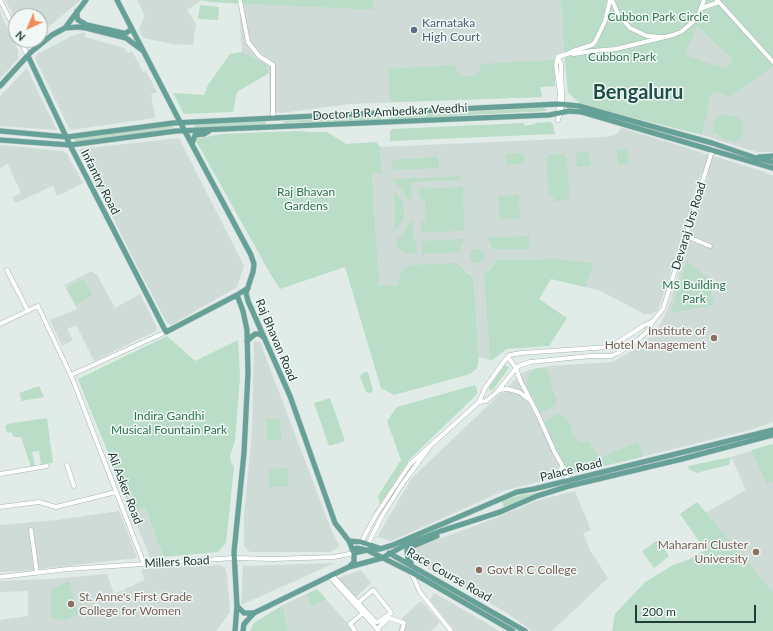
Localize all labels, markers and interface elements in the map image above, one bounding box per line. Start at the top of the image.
north arrow [8,8,48,48]
park label: Cubbon Park Circle [607,10,709,24]
place label: Karnataka High Court [422,16,480,44]
marker: Karnataka High Court [409,25,419,35]
text: N [12,29,28,44]
park label: Cubbon Park [588,50,656,64]
district label: Bengaluru [593,81,683,105]
street label: Doctor B R Ambedkar Veedhi [312,101,468,123]
street label: Infantry Road [77,147,123,217]
street label: Devaraj Urs Road [669,180,709,272]
park label: Raj Bhavan Gardens [277,185,335,213]
park label: MS Building Park [662,278,726,306]
street label: Raj Bhavan Road [252,297,300,383]
place label: Institute of Hotel Management [605,324,706,352]
marker: Institute of Hotel Management [709,333,719,343]
park label: Indira Gandhi Musical Fountain Park [111,409,227,437]
street label: Ali Asker Road [105,450,145,526]
street label: Palace Road [538,455,604,485]
place label: Maharani Cluster University [658,538,748,566]
street label: Race Course Road [404,545,494,605]
marker: Maharani Cluster University [751,547,761,557]
street label: Millers Road [144,553,210,571]
place label: Govt R C College [487,563,577,577]
marker: Govt R C College [474,565,484,575]
place label: St. Anne's First Grade College for Women [79,590,192,618]
scale bar [637,597,758,623]
marker: St. Anne's First Grade College for Women [66,599,76,609]
text: 200 m [642,604,676,619]

